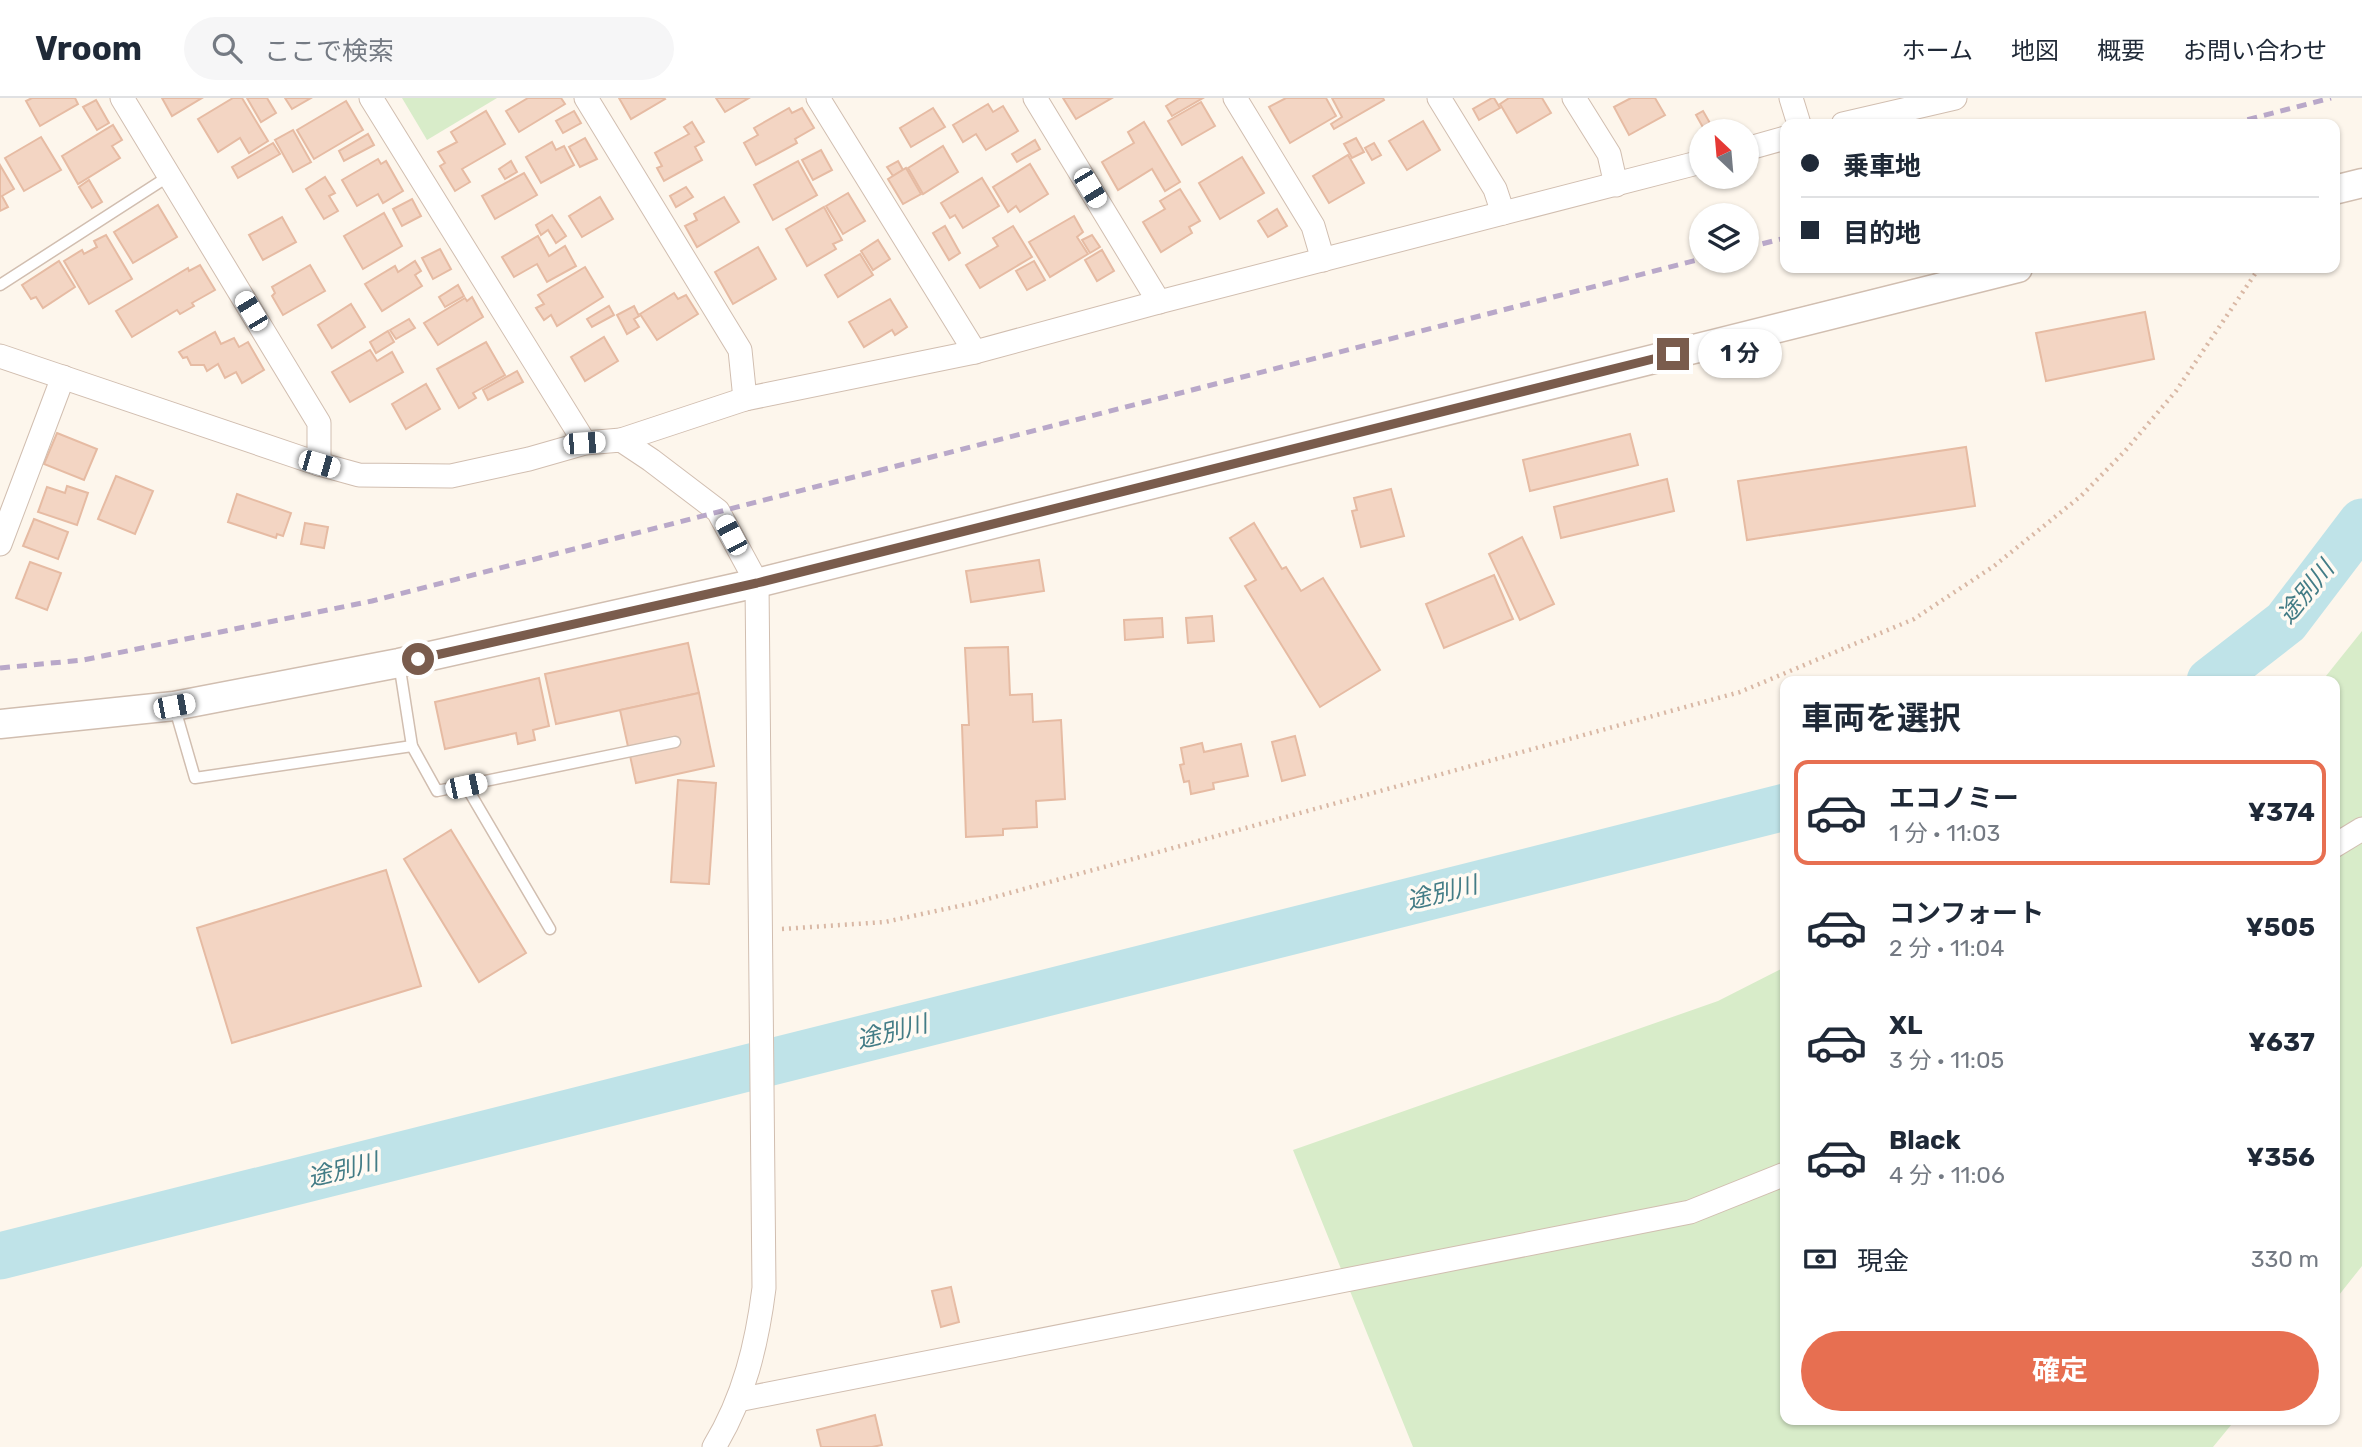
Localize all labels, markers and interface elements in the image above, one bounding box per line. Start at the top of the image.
search box [184,17,674,80]
text: Vroom [35,29,142,68]
icon: search [208,29,246,67]
text: ここで検索 [264,36,394,67]
text: ホーム [1902,37,1973,65]
text: 地図 [2011,37,2059,65]
text: 概要 [2097,37,2145,65]
text: お問い合わせ [2183,37,2327,65]
north arrow [1689,119,1759,189]
map controls [1689,119,1759,273]
text: 乗車地 [1843,151,1921,182]
car [1071,165,1110,211]
button: layers [1689,203,1759,273]
text: 目的地 [1843,218,1921,249]
car [232,288,271,334]
callout: 1 分 [1698,330,1782,378]
route end [1657,338,1689,370]
text: 1 分 [1720,339,1760,367]
car [563,431,606,455]
car [296,448,343,480]
car [712,512,751,558]
water label: 途別川 [2272,553,2341,629]
route start [402,643,434,675]
car [152,692,197,720]
text: 車両を選択 [1801,699,1961,737]
car [444,771,489,801]
icon: car [1805,781,1868,844]
text: エコノミー [1889,783,2019,814]
text: ¥374 [2248,797,2315,828]
text: 1 分 · 11:03 [1889,819,2000,847]
water label: 途別川 [1404,870,1483,915]
icon: car [1805,896,1868,959]
text: コンフォート [1889,898,2044,929]
text: ¥505 [2246,912,2315,943]
text: 2 分 · 11:04 [1889,934,2004,962]
water label: 途別川 [854,1009,933,1054]
text: XL [1889,1010,1922,1041]
icon: car [1805,1011,1868,1074]
text: ¥637 [2248,1027,2315,1058]
text: 3 分 · 11:05 [1889,1046,2004,1074]
text: Black [1889,1125,1961,1156]
icon: car [1805,1126,1868,1189]
text: ¥356 [2246,1142,2315,1173]
water label: 途別川 [305,1147,384,1192]
text: 4 分 · 11:06 [1889,1161,2005,1189]
icon: cash [1801,1240,1839,1278]
text: 330 m [2251,1245,2319,1273]
text: 現金 [1857,1246,1909,1277]
button: 確定 [1801,1331,2319,1411]

